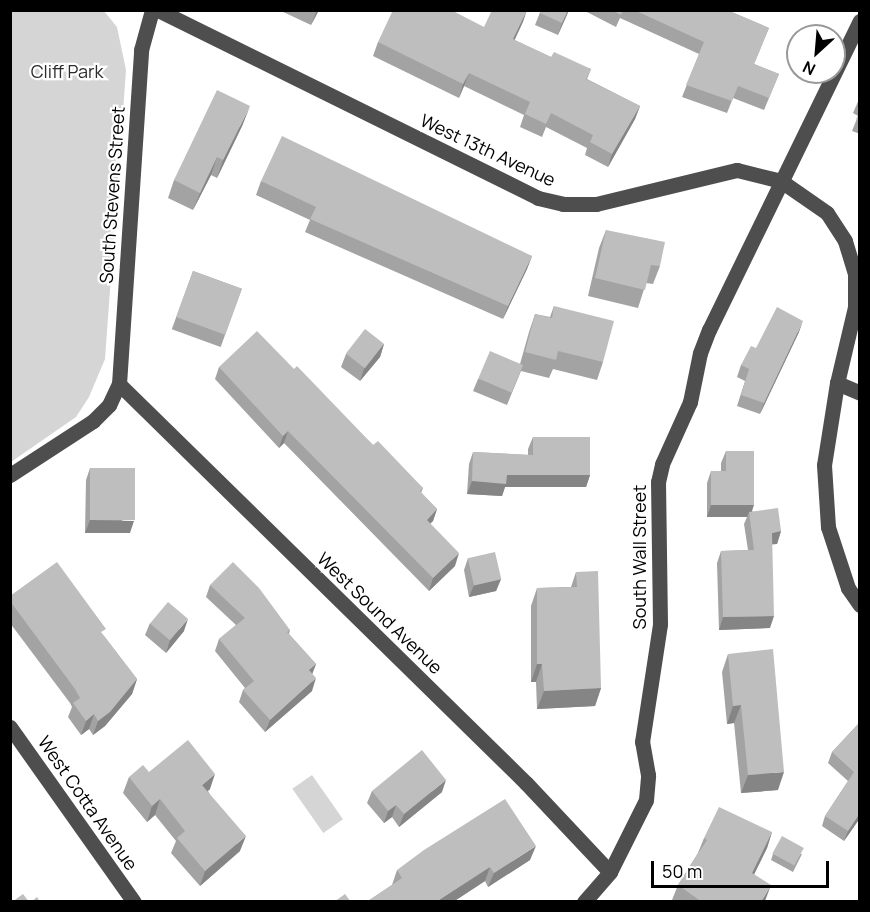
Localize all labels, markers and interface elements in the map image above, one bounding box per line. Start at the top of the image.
north arrow [786,24,846,84]
text: N [799,56,819,81]
park label: Cliff Park [31,60,103,82]
street label: South Stevens Street [95,106,129,284]
street label: West 13th Avenue [417,109,559,191]
street label: South Wall Street [628,485,650,629]
street label: West Sound Avenue [313,548,447,678]
street label: West Cotta Avenue [34,732,142,874]
scale bar [654,849,832,887]
text: 50 m [662,859,702,883]

